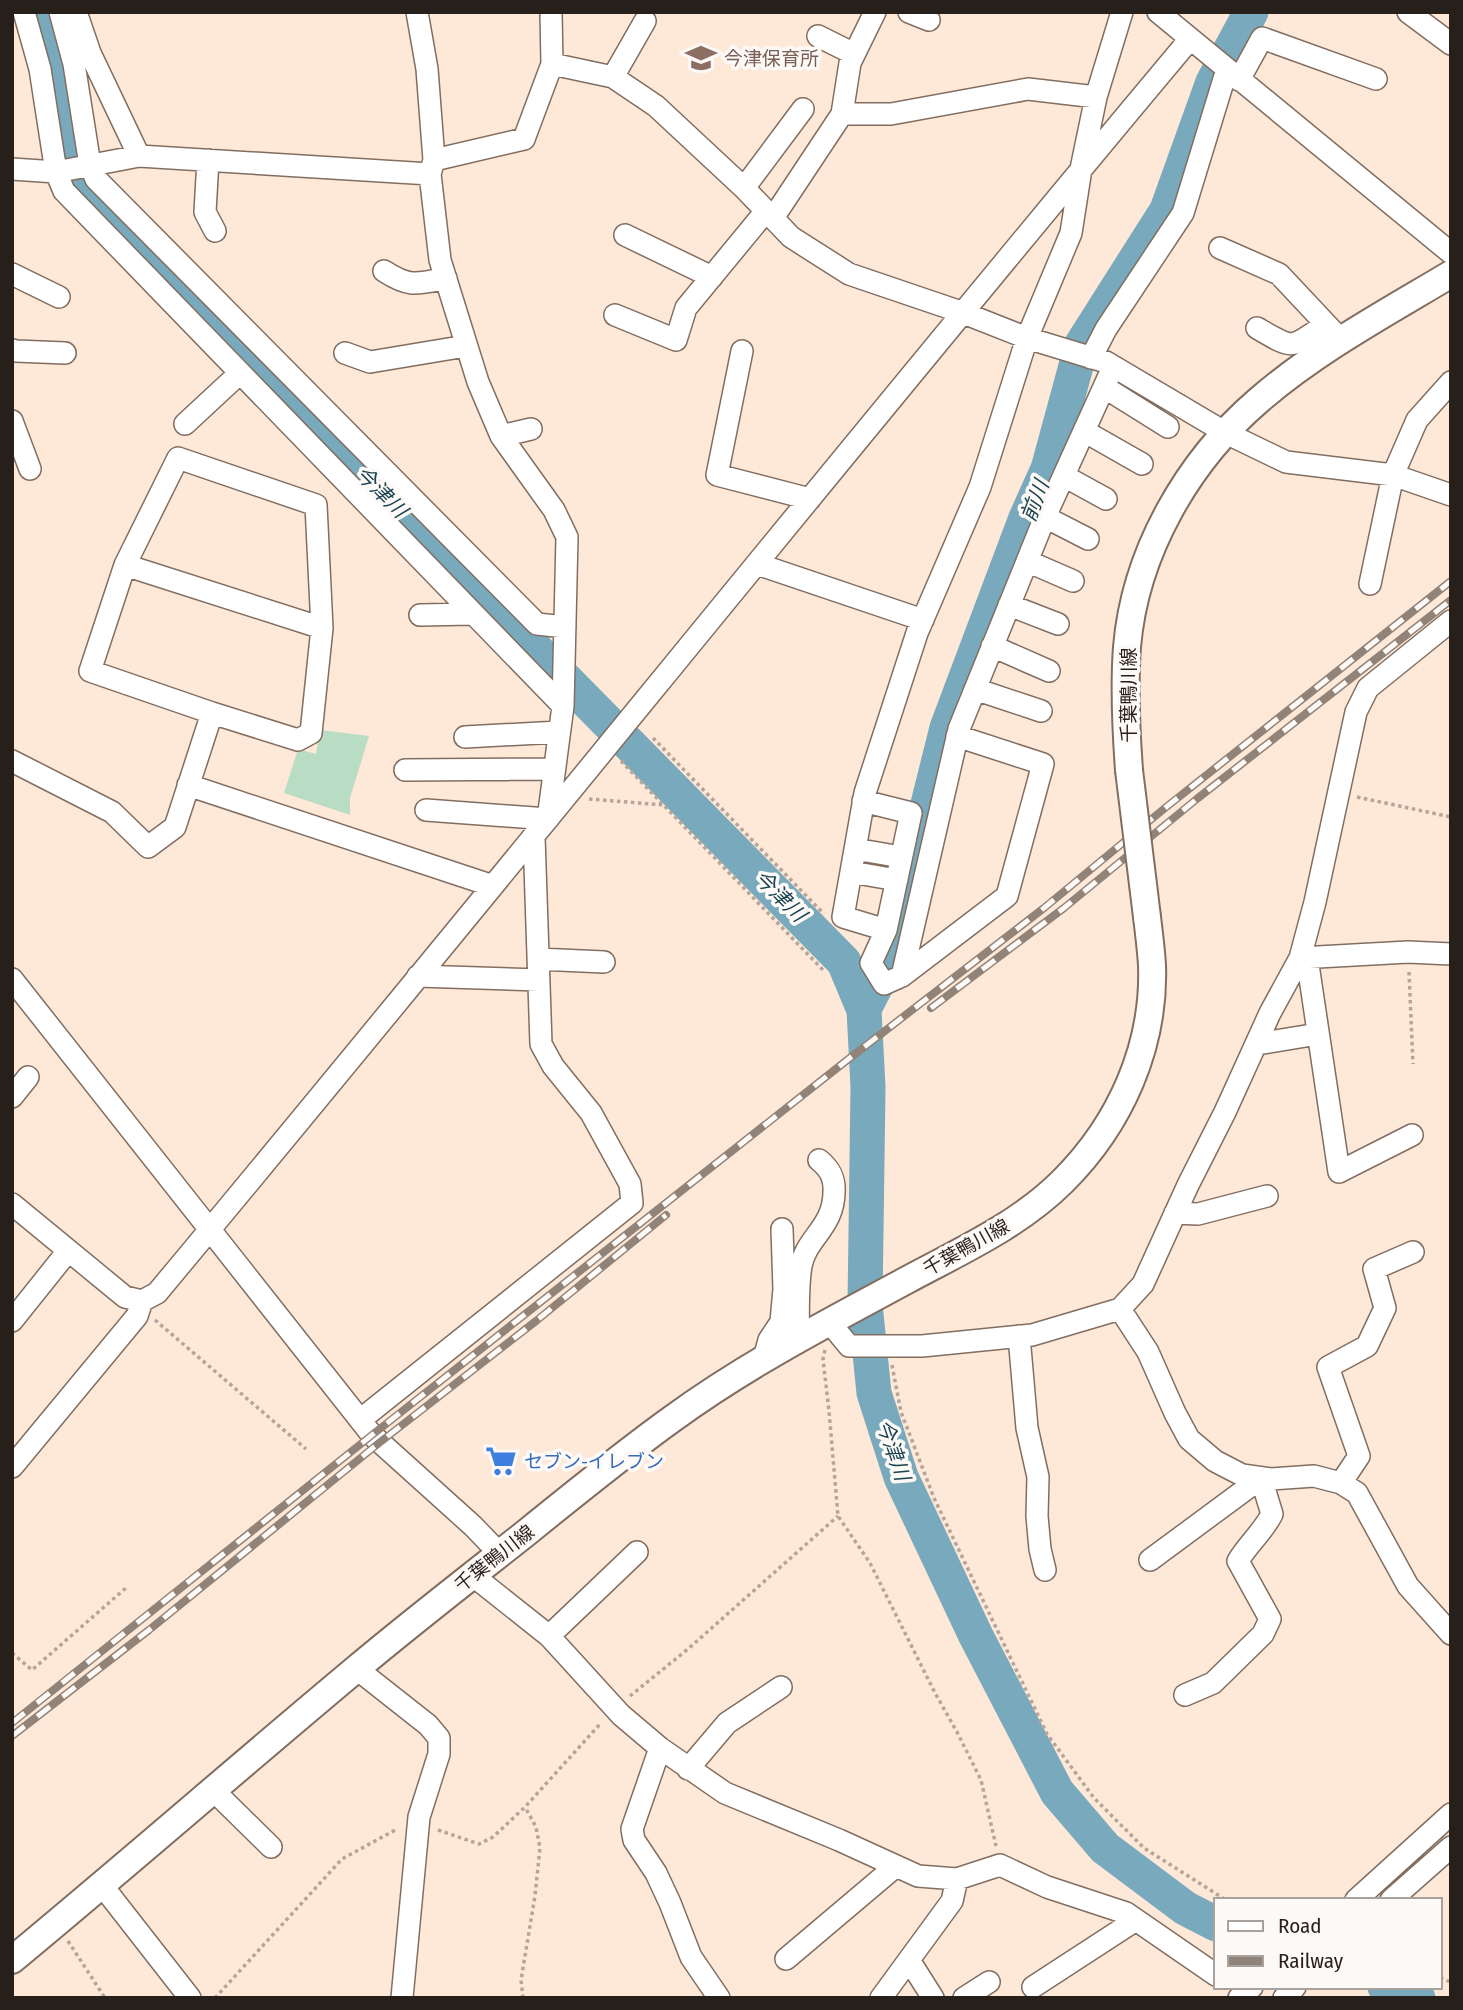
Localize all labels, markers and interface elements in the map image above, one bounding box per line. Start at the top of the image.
school or university icon: 今津保育所 [684,41,718,75]
place label: 今津保育所 [724,47,819,70]
water label: 今津川 [350,461,414,525]
water label: 前川 [1015,475,1055,525]
street label: 千葉鴨川線 [1117,647,1140,743]
water label: 今津川 [749,865,813,929]
street label: 千葉鴨川線 [919,1214,1013,1281]
water label: 今津川 [870,1416,916,1486]
supermarket icon: セブン-イレブン [484,1444,518,1478]
place label: セブン-イレブン [524,1450,664,1473]
street label: 千葉鴨川線 [450,1520,539,1597]
legend [1214,1898,1442,1989]
text: Road [1278,1913,1322,1939]
text: Railway [1278,1948,1344,1974]

